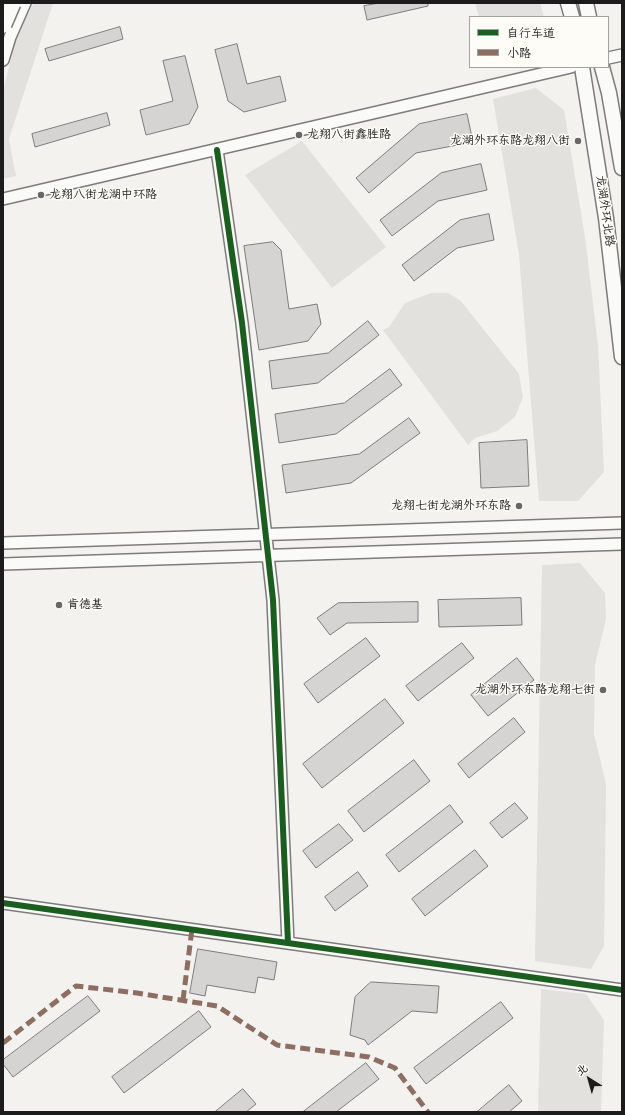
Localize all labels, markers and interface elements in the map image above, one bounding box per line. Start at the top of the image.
legend [469,16,609,68]
text: 自行车道 [507,25,555,40]
text: 小路 [507,45,531,60]
place label: 龙翔八街鑫胜路 [307,128,391,142]
marker: 龙翔八街鑫胜路 [294,130,304,140]
place label: 龙湖外环东路龙翔八街 [450,134,570,148]
marker: 龙湖外环东路龙翔八街 [573,136,583,146]
street label: 龙湖外环北路 [593,174,617,248]
place label: 龙翔八街龙湖中环路 [49,188,157,202]
marker: 龙翔八街龙湖中环路 [36,190,46,200]
place label: 龙翔七街龙湖外环东路 [391,499,511,513]
marker: 龙翔七街龙湖外环东路 [514,501,524,511]
place label: 肯德基 [67,598,103,612]
marker: 肯德基 [54,600,64,610]
place label: 龙湖外环东路龙翔七街 [475,683,595,697]
marker: 龙湖外环东路龙翔七街 [598,685,608,695]
north arrow [569,1059,609,1099]
text: 北 [573,1061,590,1078]

